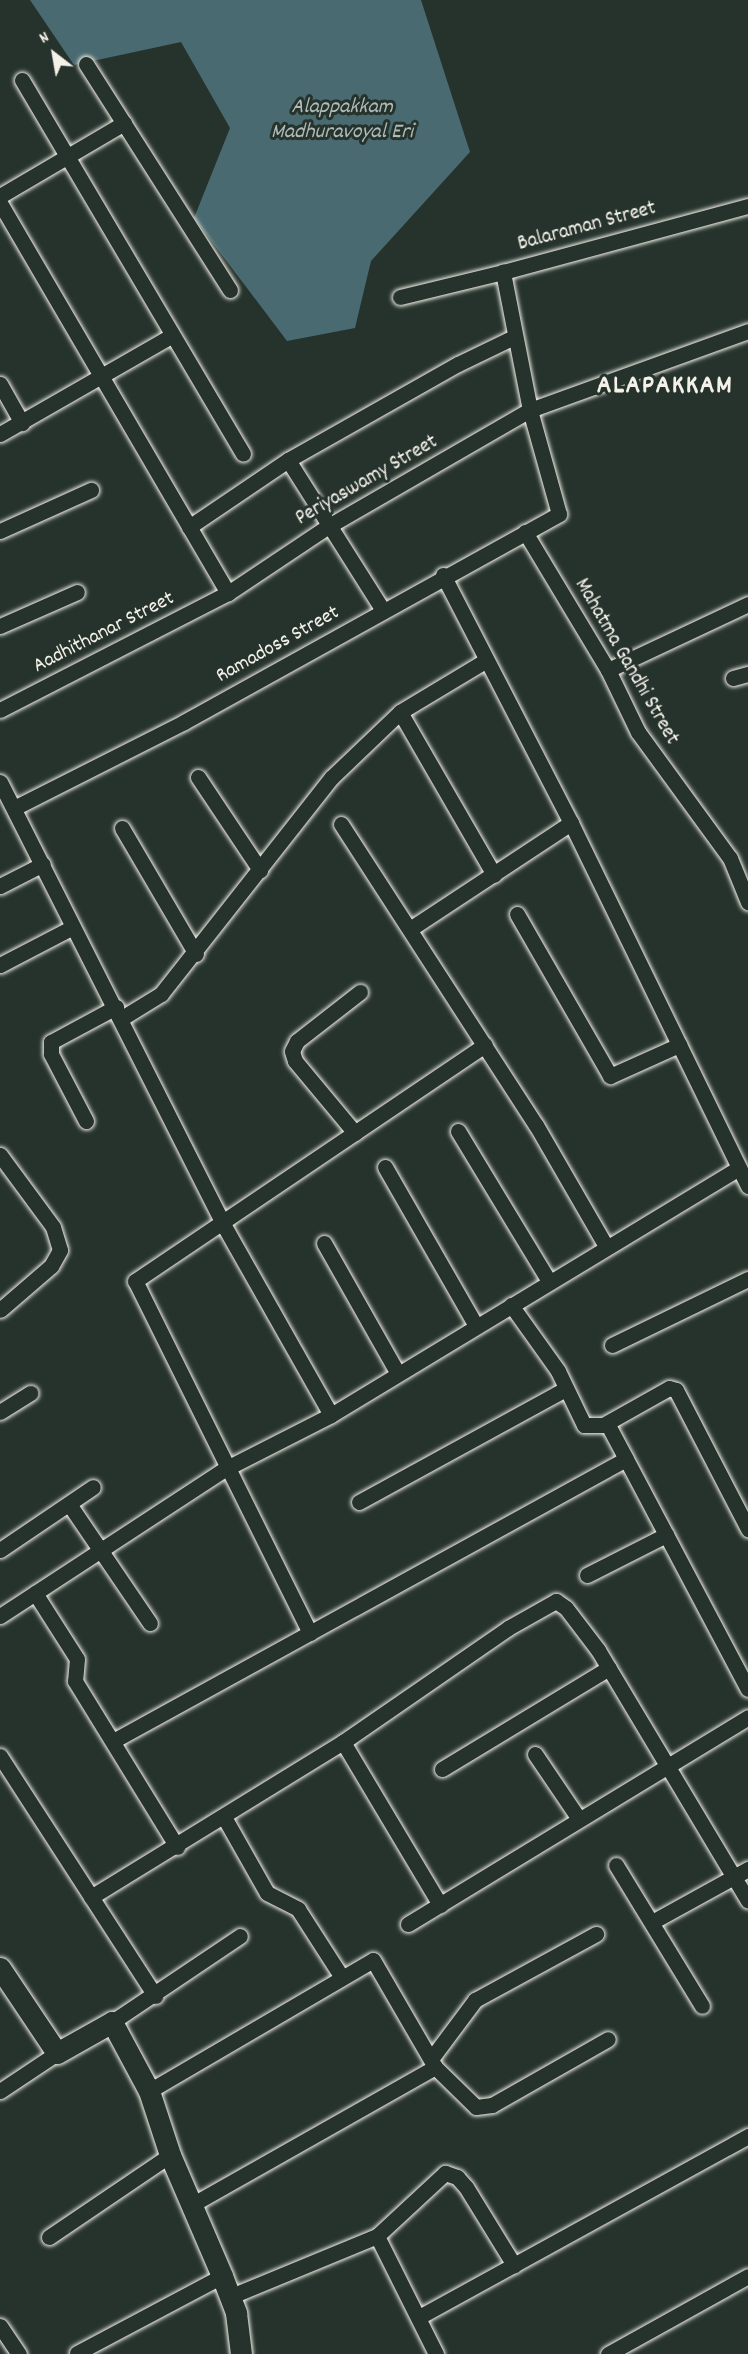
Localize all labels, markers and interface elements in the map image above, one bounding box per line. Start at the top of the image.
north arrow [24,24,84,84]
text: N [35,26,54,50]
water label: Alappakkam Madhuravoyal Eri [271,94,413,146]
street label: Balaraman Street [515,196,659,258]
district label: ALAPAKKAM [597,371,733,403]
street label: Periyaswamy Street [292,430,442,532]
street label: Mahatma Gandhi Street [568,574,684,750]
street label: Aadhithanar Street [29,587,179,679]
street label: Ramadoss Street [212,601,344,689]

